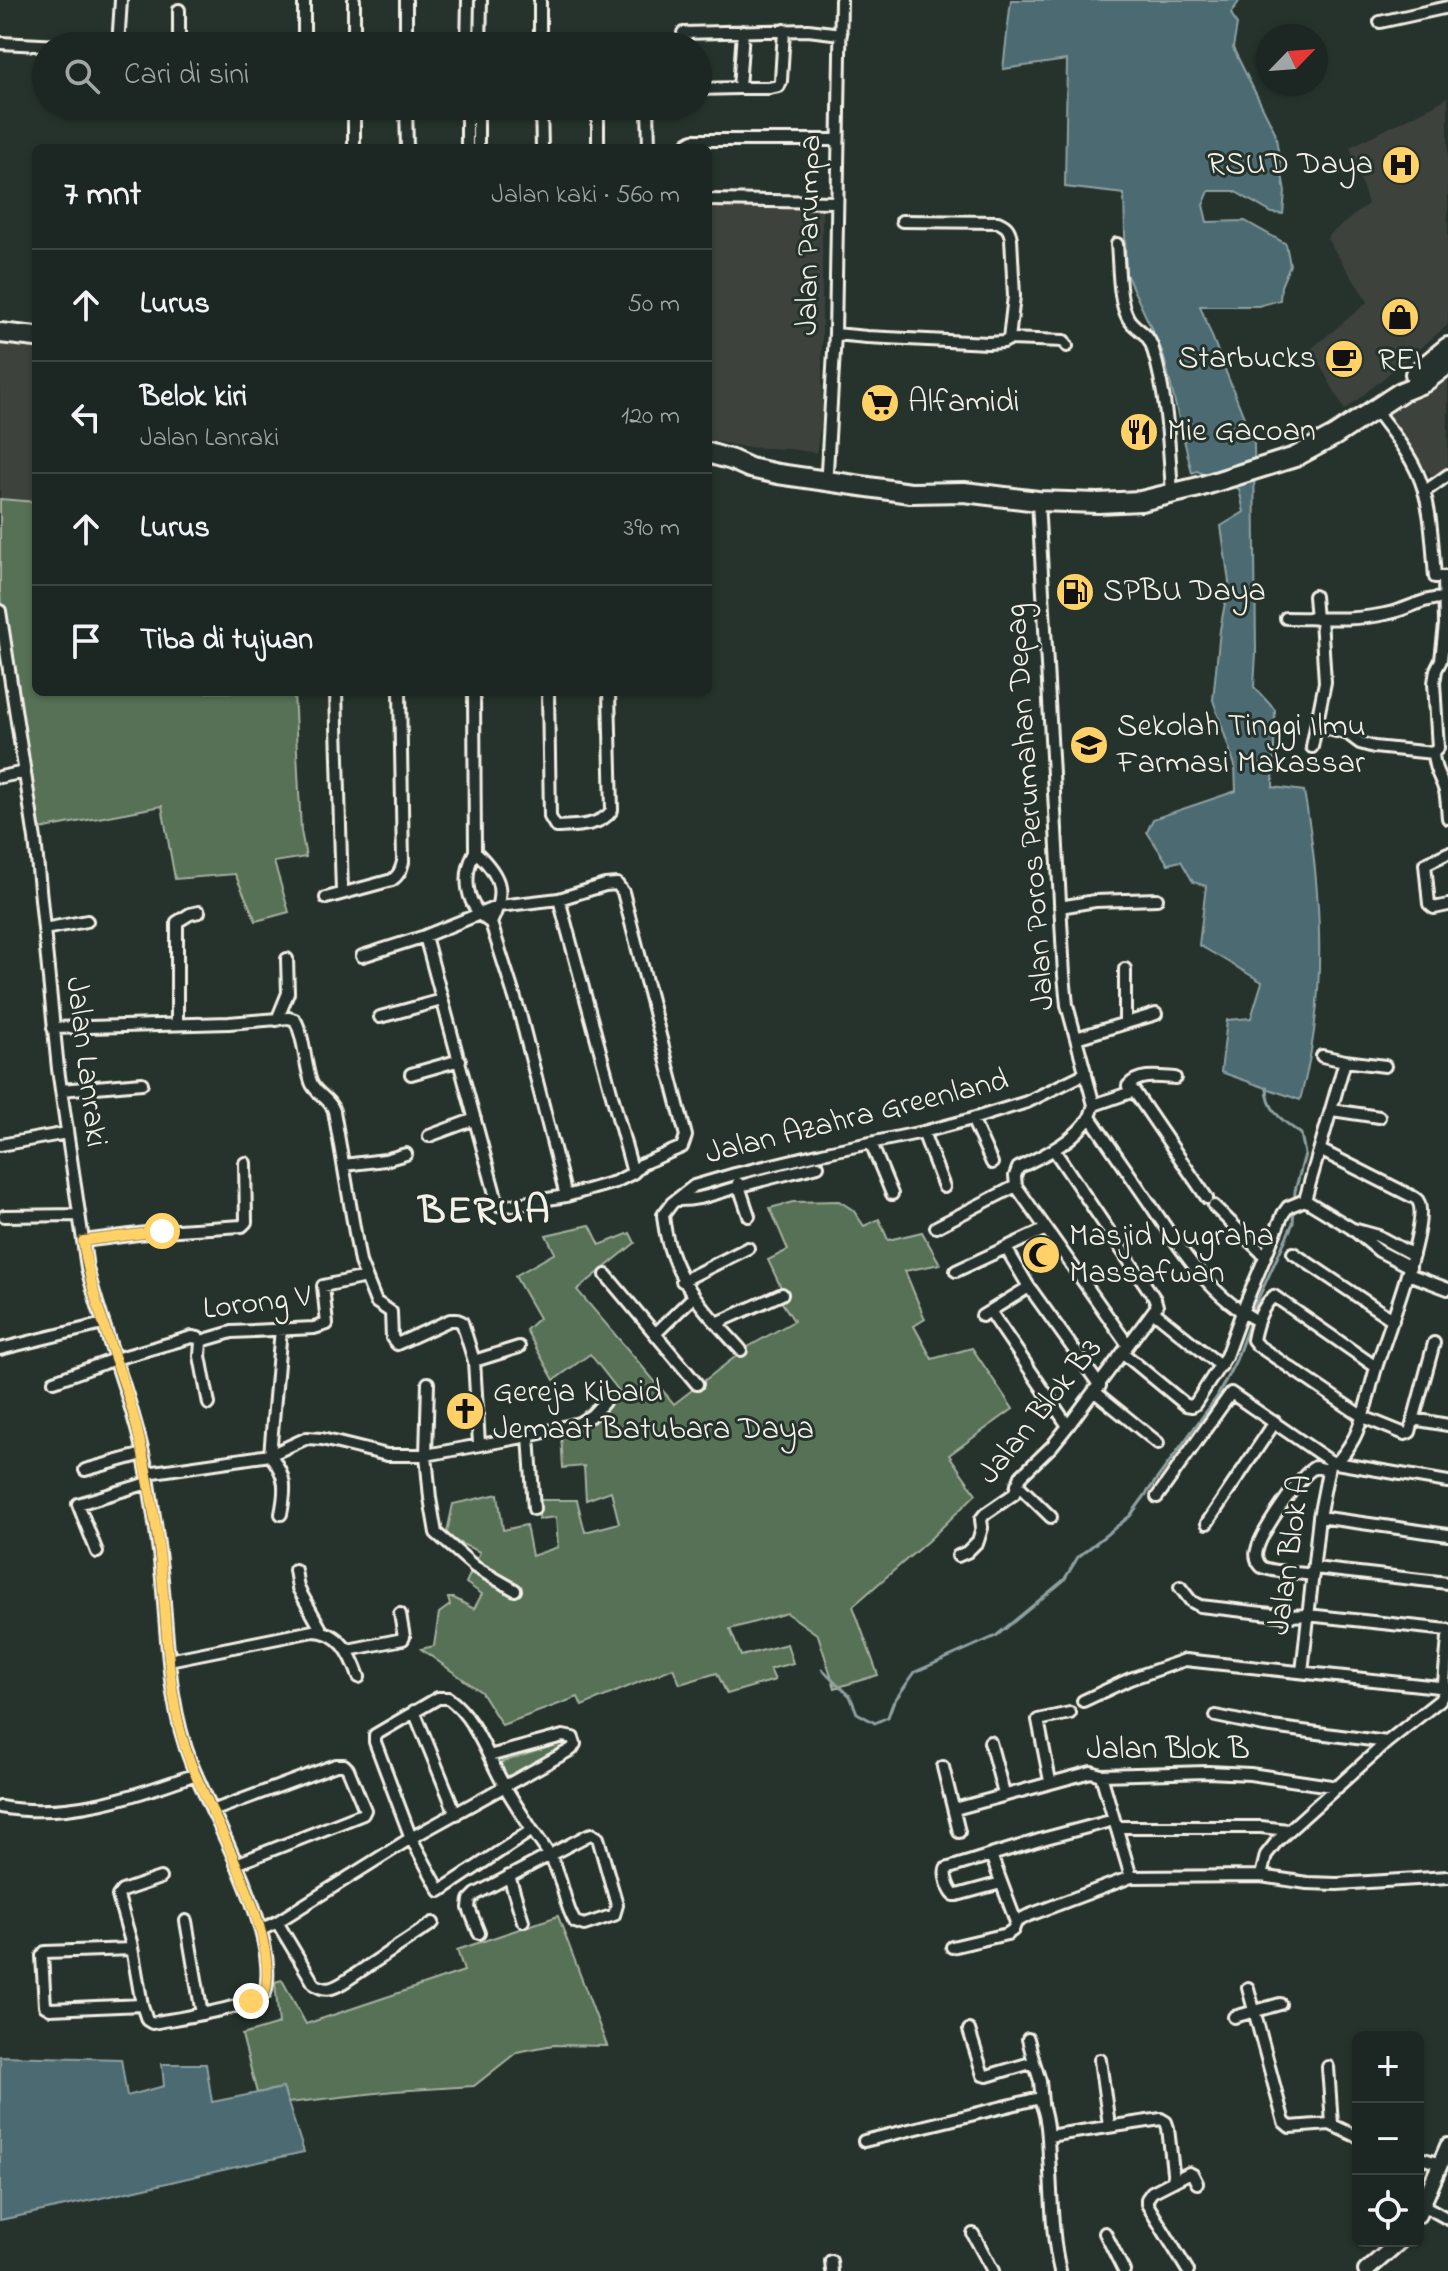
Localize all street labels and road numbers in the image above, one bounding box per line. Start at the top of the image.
street label: Jalan Parumpa [785,134,835,336]
street label: Jalan Poros Perumahan Depag [993,602,1069,1012]
street label: Jalan Lanraki [51,974,119,1150]
street label: Jalan Azahra Greenland [700,1058,1014,1178]
street label: Lorong V [200,1274,315,1334]
street label: Jalan Blok B3 [967,1329,1115,1495]
street label: Jalan Blok A [1256,1472,1326,1638]
street label: Jalan Blok B [1086,1727,1250,1774]

